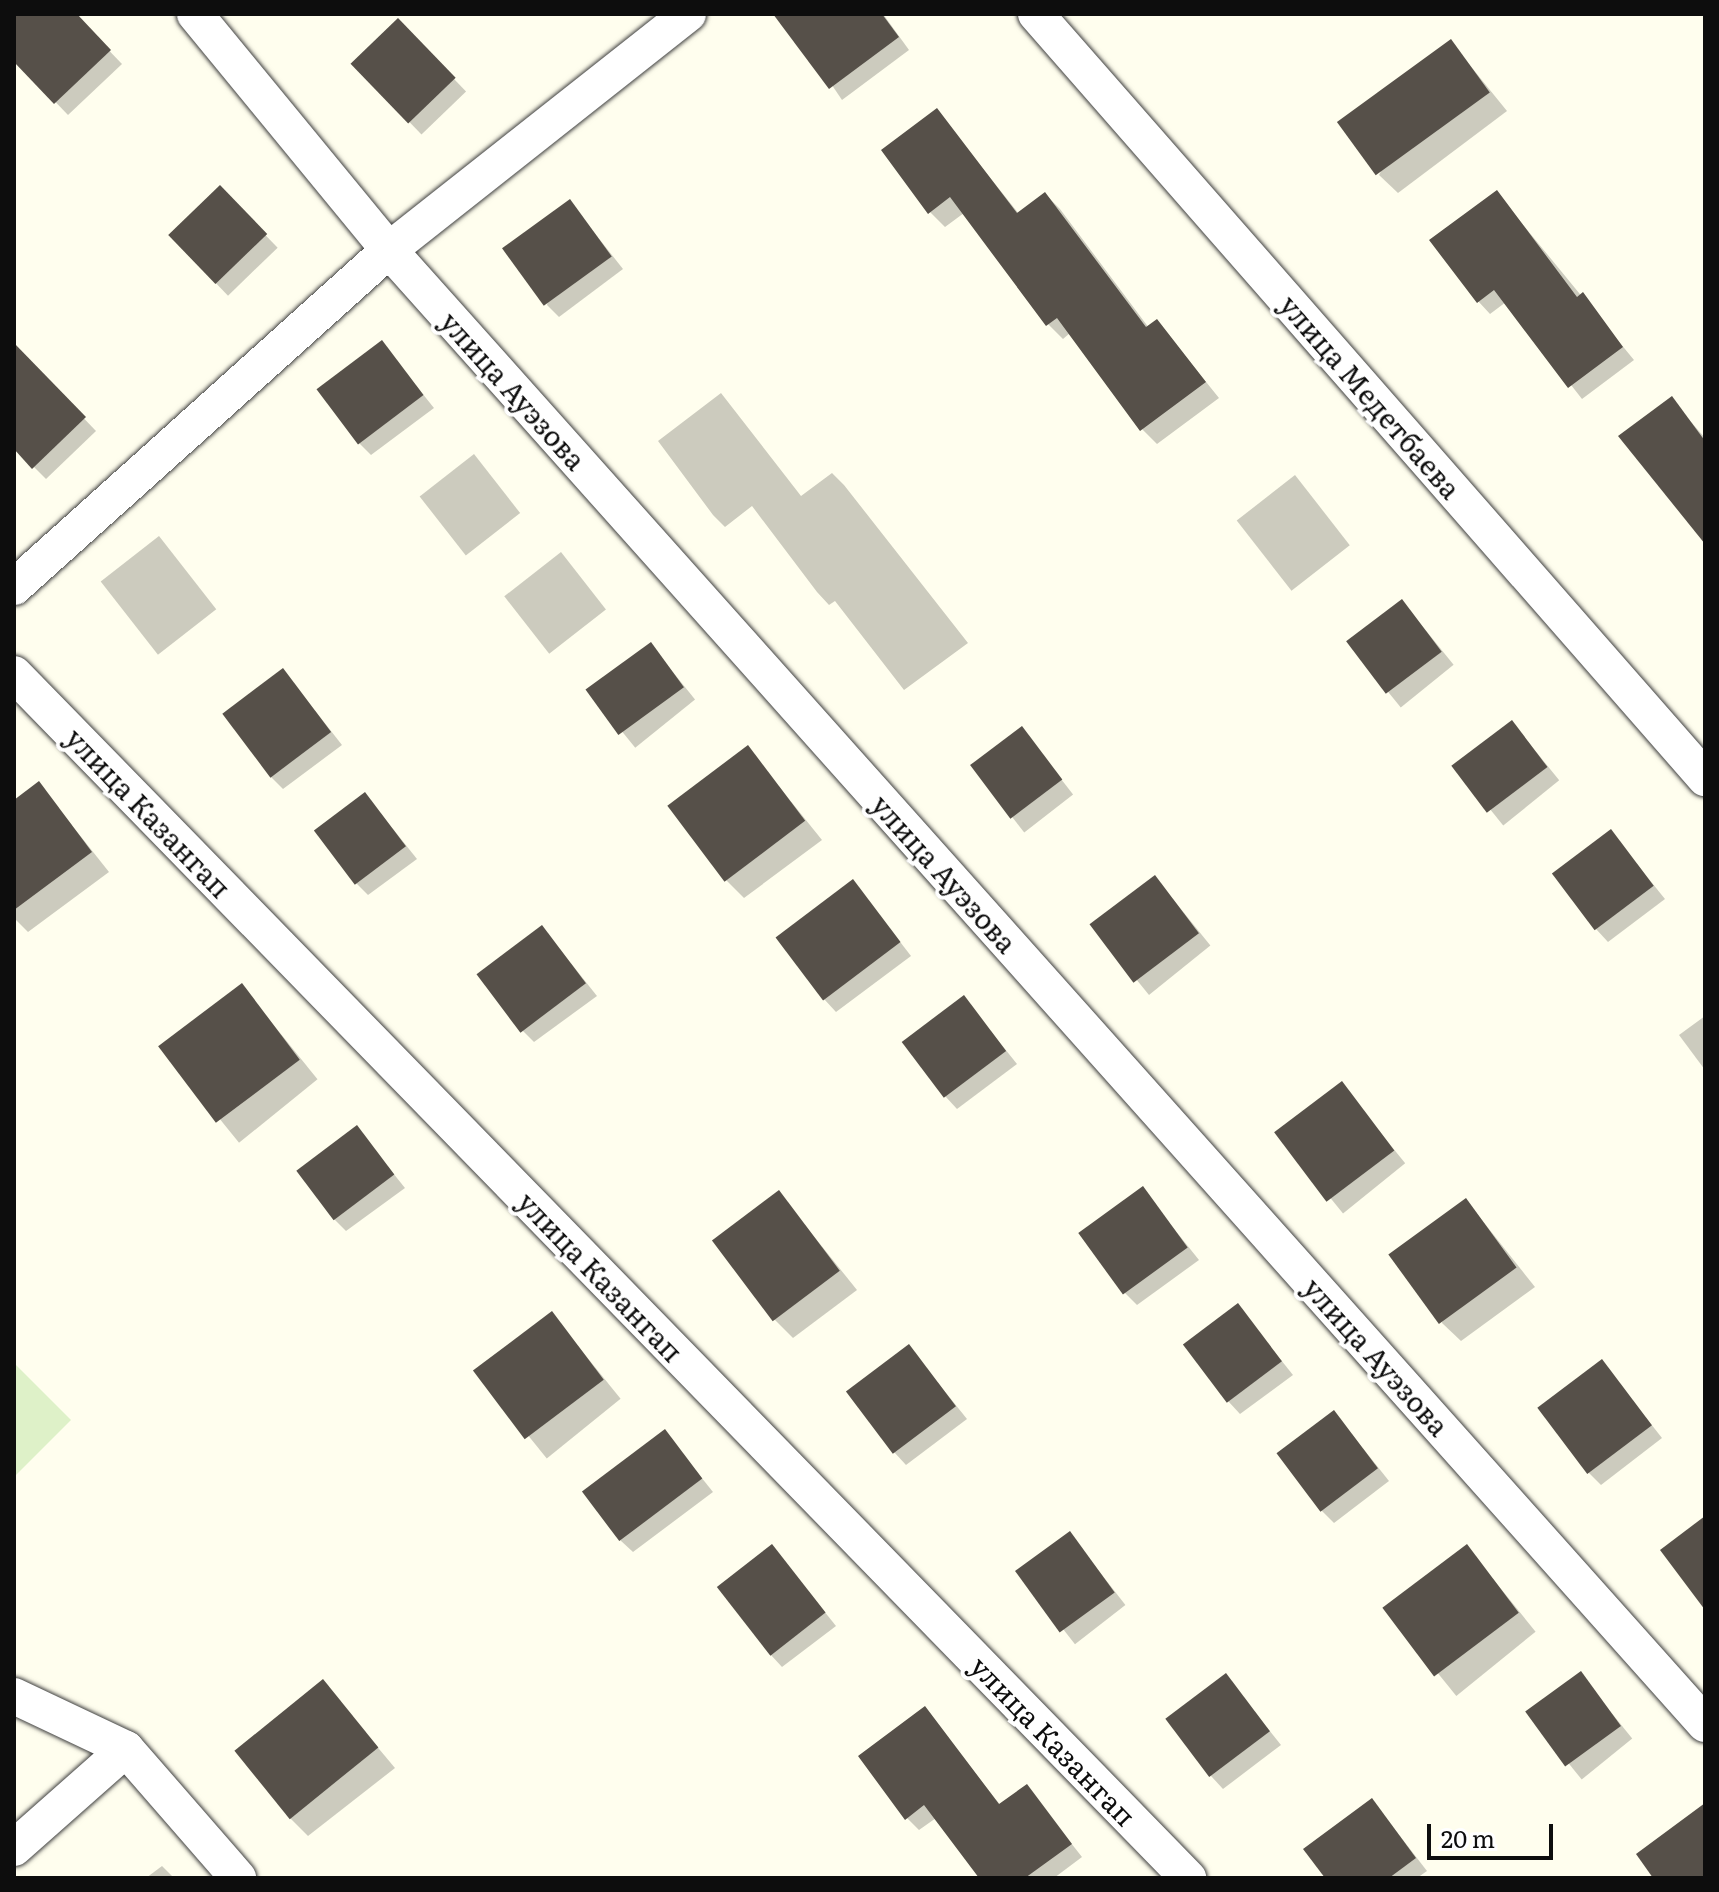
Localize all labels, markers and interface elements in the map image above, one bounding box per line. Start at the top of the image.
street label: улица Медетбаева [1274,287,1468,505]
street label: улица Ауэзова [434,304,594,476]
street label: улица Казангап [60,720,238,904]
street label: улица Ауэзова [865,787,1025,959]
street label: улица Казангап [512,1184,690,1368]
street label: улица Ауэзова [1297,1270,1457,1442]
street label: улица Казангап [965,1648,1143,1832]
scale bar [1431,1808,1557,1858]
text: 20 m [1441,1820,1495,1855]

